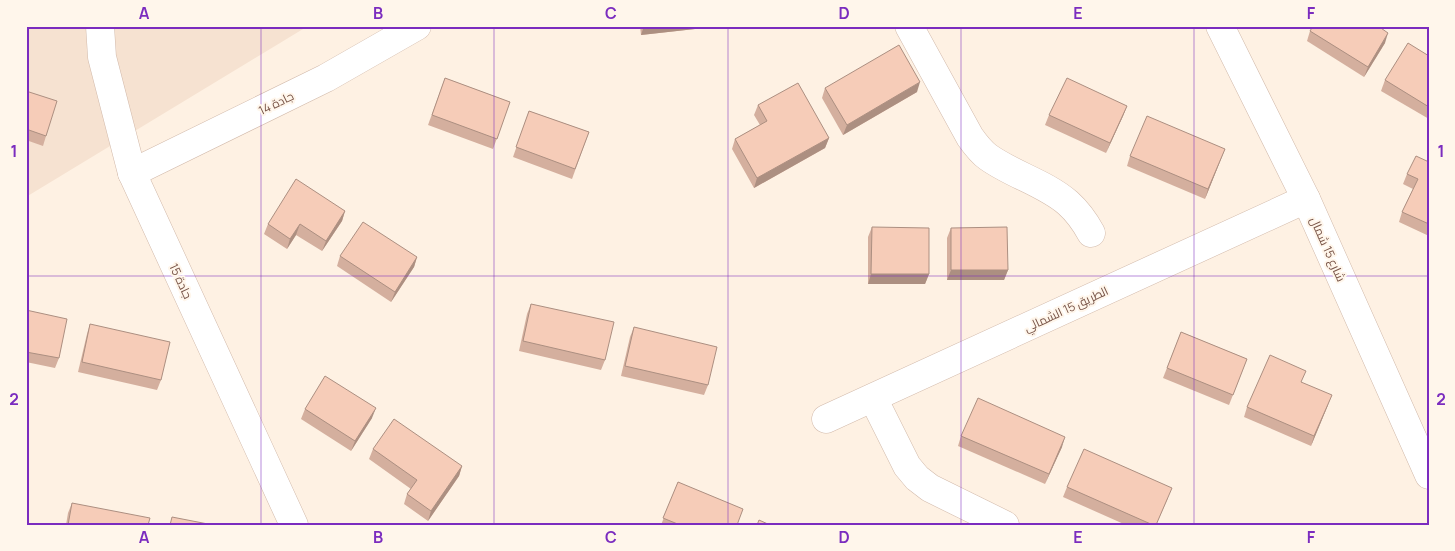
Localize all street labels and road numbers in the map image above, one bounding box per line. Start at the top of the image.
street label: جادة 14 [256,87,296,119]
street label: شارع 15 شمال [1306,214,1350,284]
street label: جادة 15 [165,261,197,301]
street label: الطريق 15 الشمالي [1021,282,1112,338]

